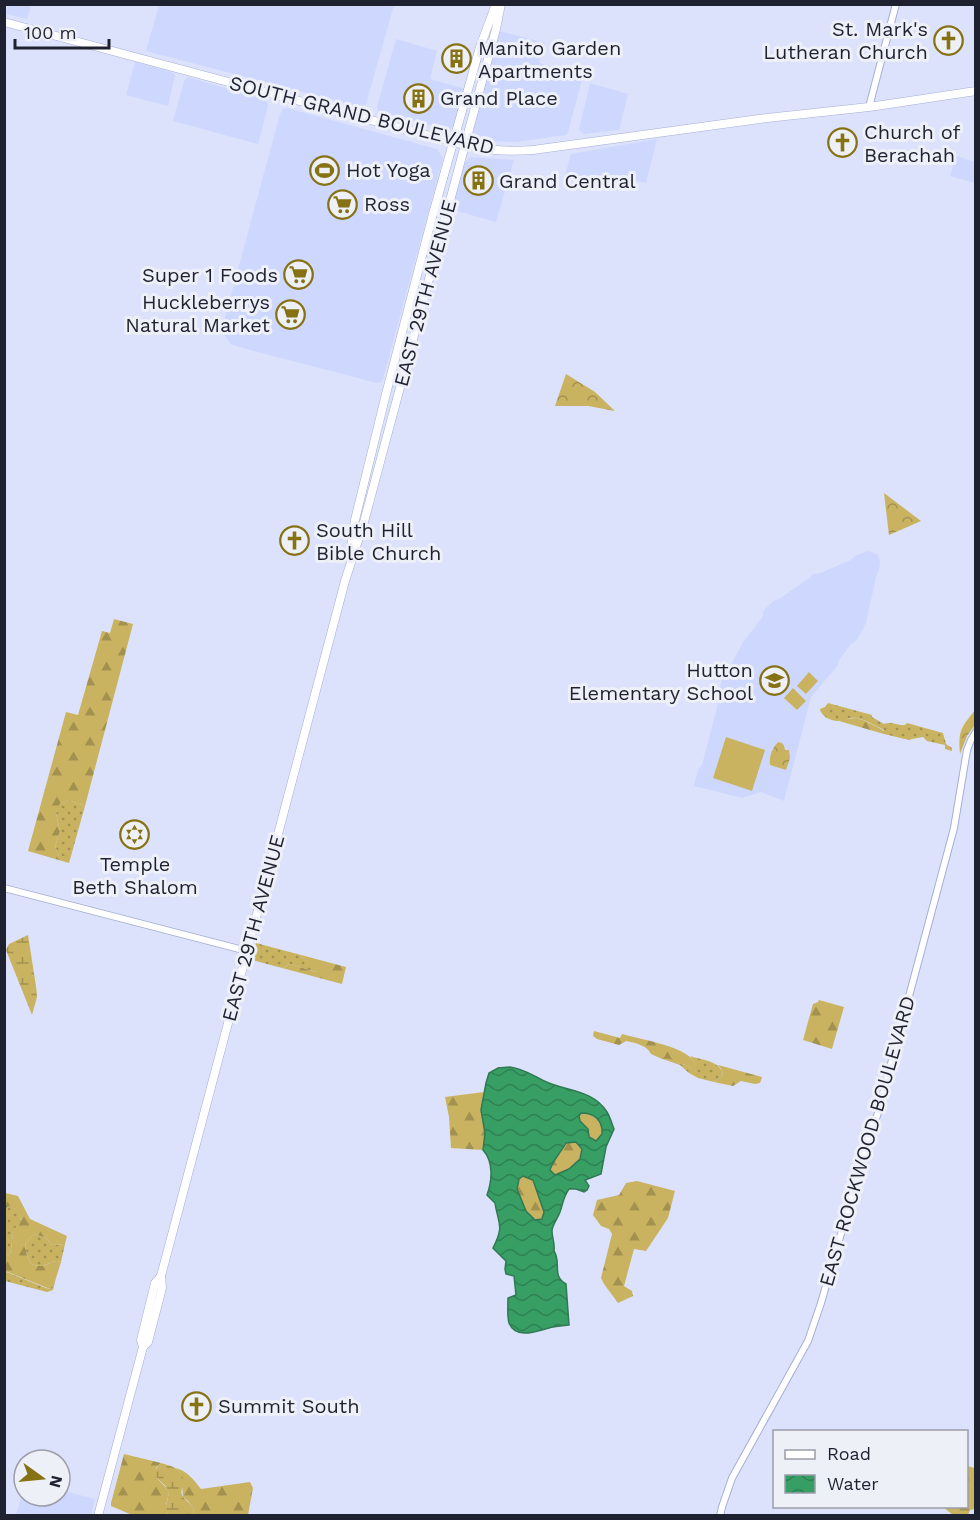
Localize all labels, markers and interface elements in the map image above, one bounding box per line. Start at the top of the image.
scale bar [15,12,110,50]
place label: St. Mark's Lutheran Church [763,17,928,64]
text: 100 m [24,22,77,43]
church icon: St. Mark's Lutheran Church [933,25,965,57]
place label: Manito Garden Apartments [478,36,621,83]
building icon: Manito Garden Apartments [441,43,473,75]
street label: SOUTH GRAND BOULEVARD [227,70,497,160]
building icon: Grand Place [403,82,435,114]
place label: Grand Place [440,86,558,110]
place label: Church of Berachah [864,120,960,167]
church icon: Church of Berachah [827,127,859,159]
sports icon: Hot Yoga [309,154,341,186]
place label: Hot Yoga [346,158,431,182]
building icon: Grand Central [462,165,494,197]
place label: Grand Central [499,169,636,193]
supermarket icon: Ross [327,188,359,220]
place label: Ross [364,192,410,216]
street label: EAST 29TH AVENUE [389,197,461,389]
supermarket icon: Super 1 Foods [283,259,315,291]
place label: Super 1 Foods [142,263,278,287]
place label: Huckleberrys Natural Market [125,290,271,337]
supermarket icon: Huckleberrys Natural Market [275,298,307,330]
place label: South Hill Bible Church [316,518,441,565]
church icon: South Hill Bible Church [279,525,311,557]
place label: Hutton Elementary School [569,658,753,705]
school or university icon: Hutton Elementary School [758,665,790,697]
synagogue icon: Temple Beth Shalom [119,818,151,850]
street label: EAST 29TH AVENUE [217,832,289,1024]
place label: Temple Beth Shalom [72,852,198,899]
street label: EAST ROCKWOOD BOULEVARD [814,993,920,1289]
church icon: Summit South [181,1390,213,1422]
place label: Summit South [218,1394,360,1418]
legend [773,1430,968,1508]
text: Road [827,1443,871,1464]
north arrow [12,1448,72,1508]
text: Water [827,1473,879,1494]
text: N [45,1474,67,1490]

